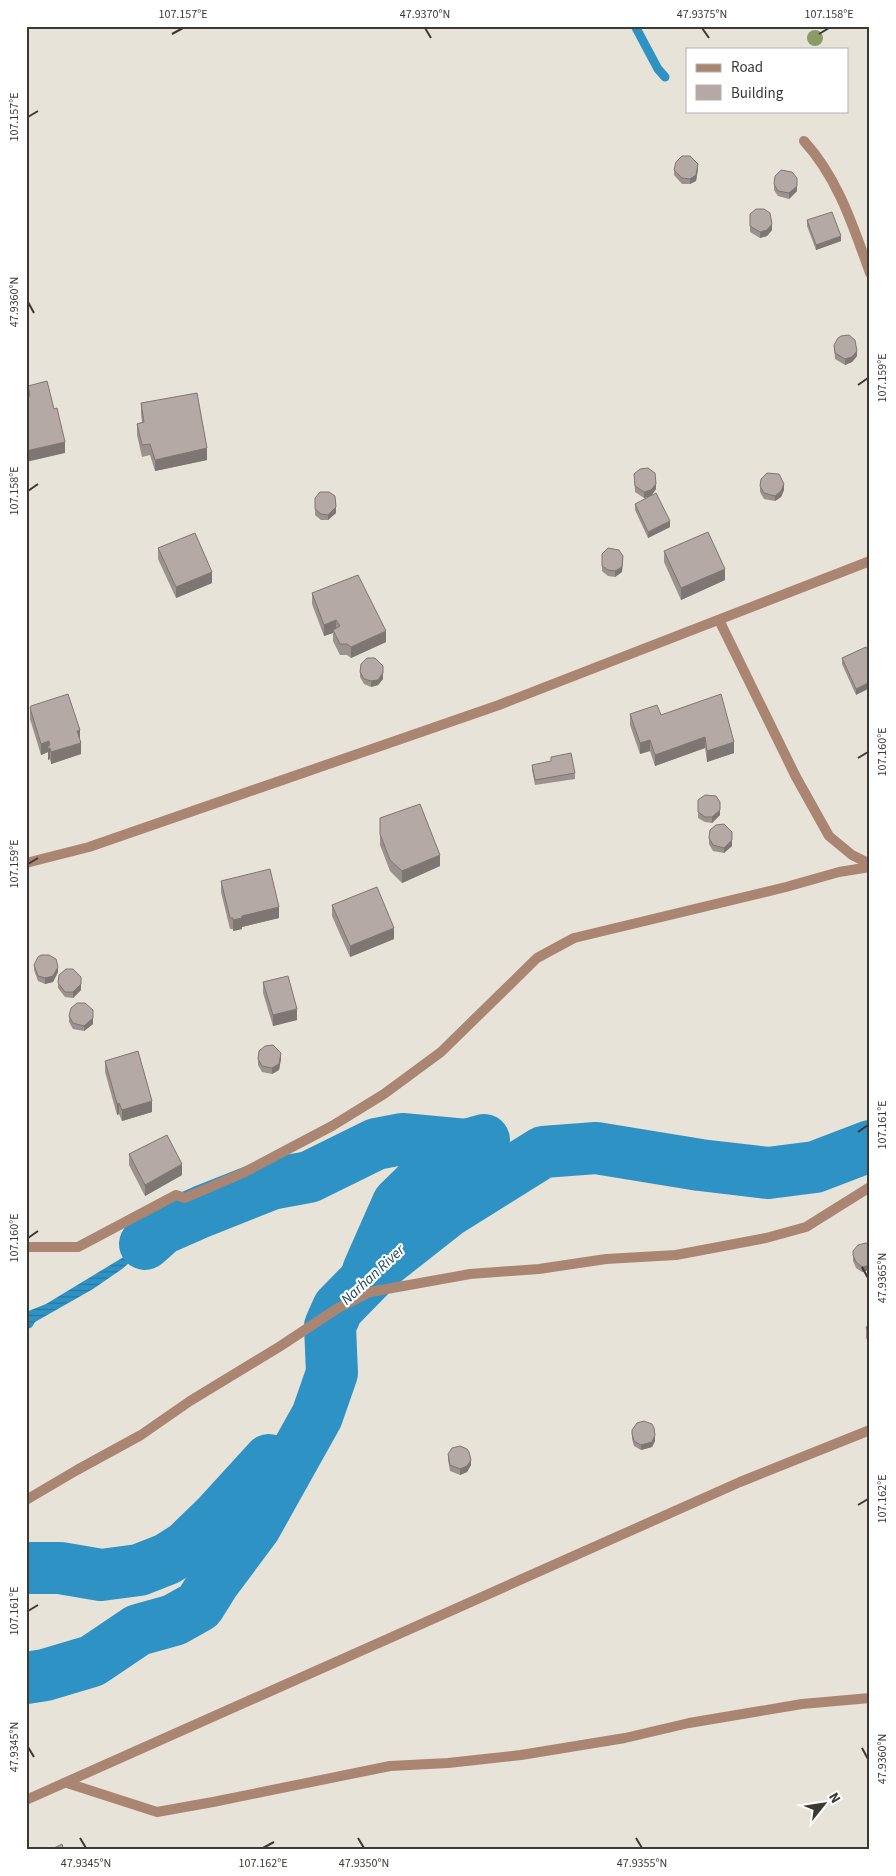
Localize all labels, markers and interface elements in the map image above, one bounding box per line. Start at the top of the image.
text: 107.157°E [158,6,208,23]
text: 47.9370°N [400,6,450,23]
text: 47.9375°N [677,6,727,23]
text: 107.158°E [804,6,854,23]
legend [686,48,848,112]
text: Road [731,57,763,78]
text: Building [731,83,784,104]
text: 107.157°E [6,92,23,142]
text: 47.9360°N [6,277,23,327]
text: 107.159°E [874,353,891,403]
text: 107.158°E [6,466,23,516]
text: 107.160°E [874,727,891,777]
text: 107.159°E [6,839,23,889]
text: 107.161°E [874,1100,891,1150]
text: 107.160°E [6,1213,23,1263]
water label: Narhan River [337,1239,410,1310]
text: 47.9365°N [874,1253,891,1303]
text: 107.162°E [874,1474,891,1524]
text: 107.161°E [6,1586,23,1636]
text: 47.9345°N [6,1722,23,1772]
text: 47.9360°N [874,1734,891,1784]
north arrow [798,1778,848,1828]
text: N [823,1789,845,1807]
text: 47.9345°N [61,1855,111,1872]
text: 107.162°E [238,1855,288,1872]
text: 47.9350°N [339,1855,389,1872]
text: 47.9355°N [617,1855,667,1872]

